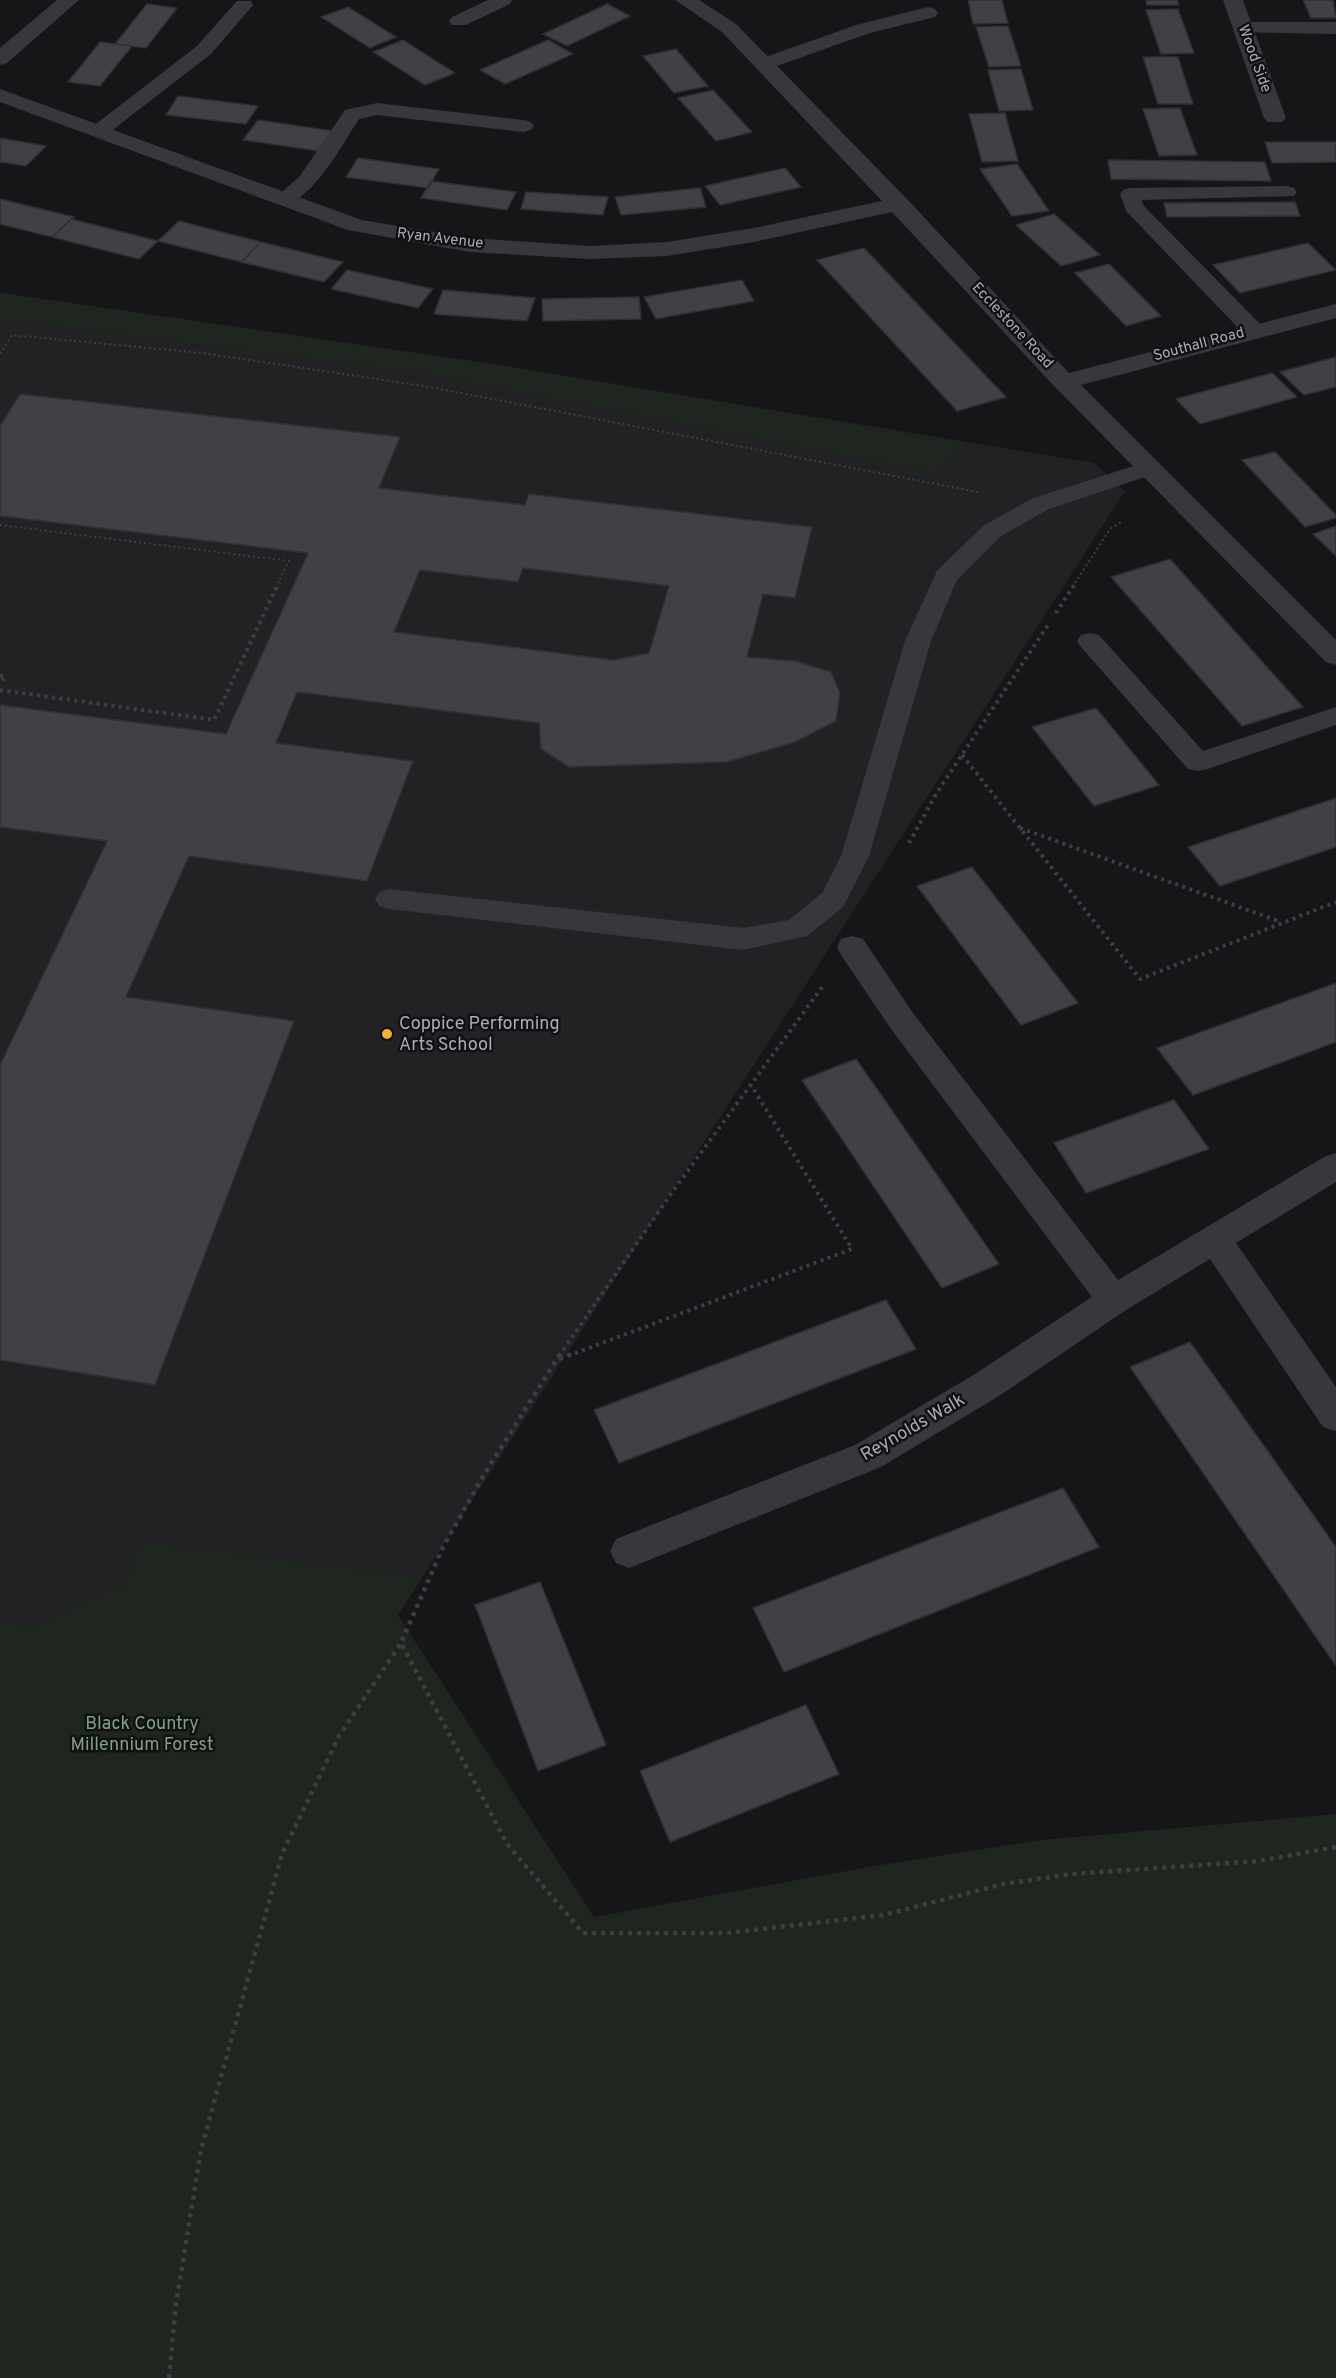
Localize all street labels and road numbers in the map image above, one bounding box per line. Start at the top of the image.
street label: Wood Side [1233,22,1275,96]
street label: Ryan Avenue [396,224,484,254]
street label: Ecclestone Road [967,279,1057,373]
street label: Southall Road [1151,324,1247,366]
street label: Reynolds Walk [857,1389,969,1467]

